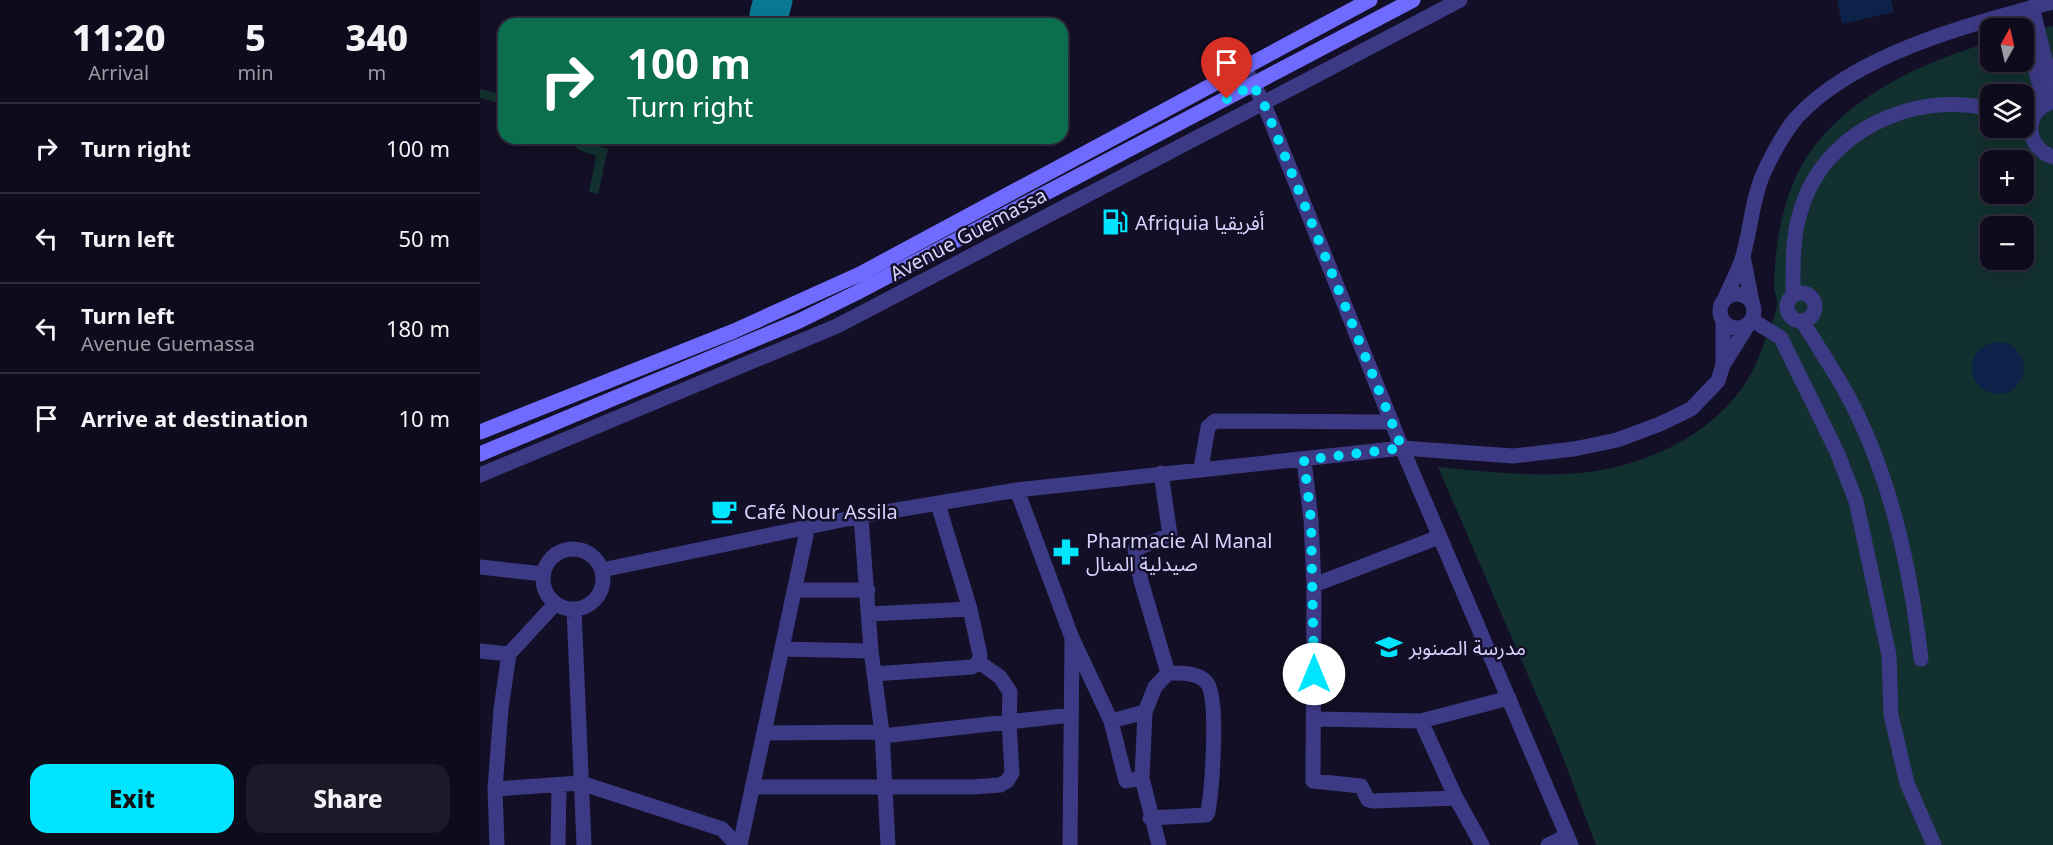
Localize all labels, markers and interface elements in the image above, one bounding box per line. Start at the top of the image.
text: 11:20 [72,13,165,62]
text: 5 [245,13,266,62]
text: 340 [346,13,408,62]
north arrow [1980,18,2034,72]
map controls [1980,18,2034,270]
text: 100 m [627,34,751,91]
pin [1201,37,1252,99]
icon: right [528,42,606,120]
icon: arrive [1210,46,1243,79]
text: Arrival [88,59,149,86]
text: min [237,59,274,86]
text: m [367,59,386,86]
button: layers [1980,84,2034,138]
text: Turn right [627,88,753,125]
icon: right [30,132,63,165]
text: Turn right [81,133,191,163]
text: 100 m [386,133,450,163]
button: + [1980,150,2034,204]
street label: Avenue Guemassa [885,181,1051,287]
fuel station icon: Afriquia أفريقيا [1100,207,1130,237]
place label: Afriquia أفريقيا [1135,209,1264,236]
button: − [1980,216,2034,270]
icon: left [30,222,63,255]
text: Turn left [81,223,175,253]
text: 50 m [399,223,450,253]
text: Turn left [81,300,175,330]
icon: left [30,312,63,345]
text: 180 m [386,313,450,343]
text: Avenue Guemassa [81,330,255,357]
icon: arrive [30,402,63,435]
text: Arrive at destination [81,403,308,433]
text: 10 m [399,403,450,433]
cafe icon: Café Nour Assila [709,496,739,526]
place label: Café Nour Assila [744,498,898,525]
place label: Pharmacie Al Manal صيدلية المنال [1086,527,1272,577]
pharmacy icon: Pharmacie Al Manal صيدلية المنال [1051,537,1081,567]
school or university icon: مدرسة الصنوبر [1374,632,1404,662]
place label: مدرسة الصنوبر [1408,634,1526,661]
position arrow [1282,642,1346,706]
button: Exit [30,764,234,833]
button: Share [246,764,450,833]

